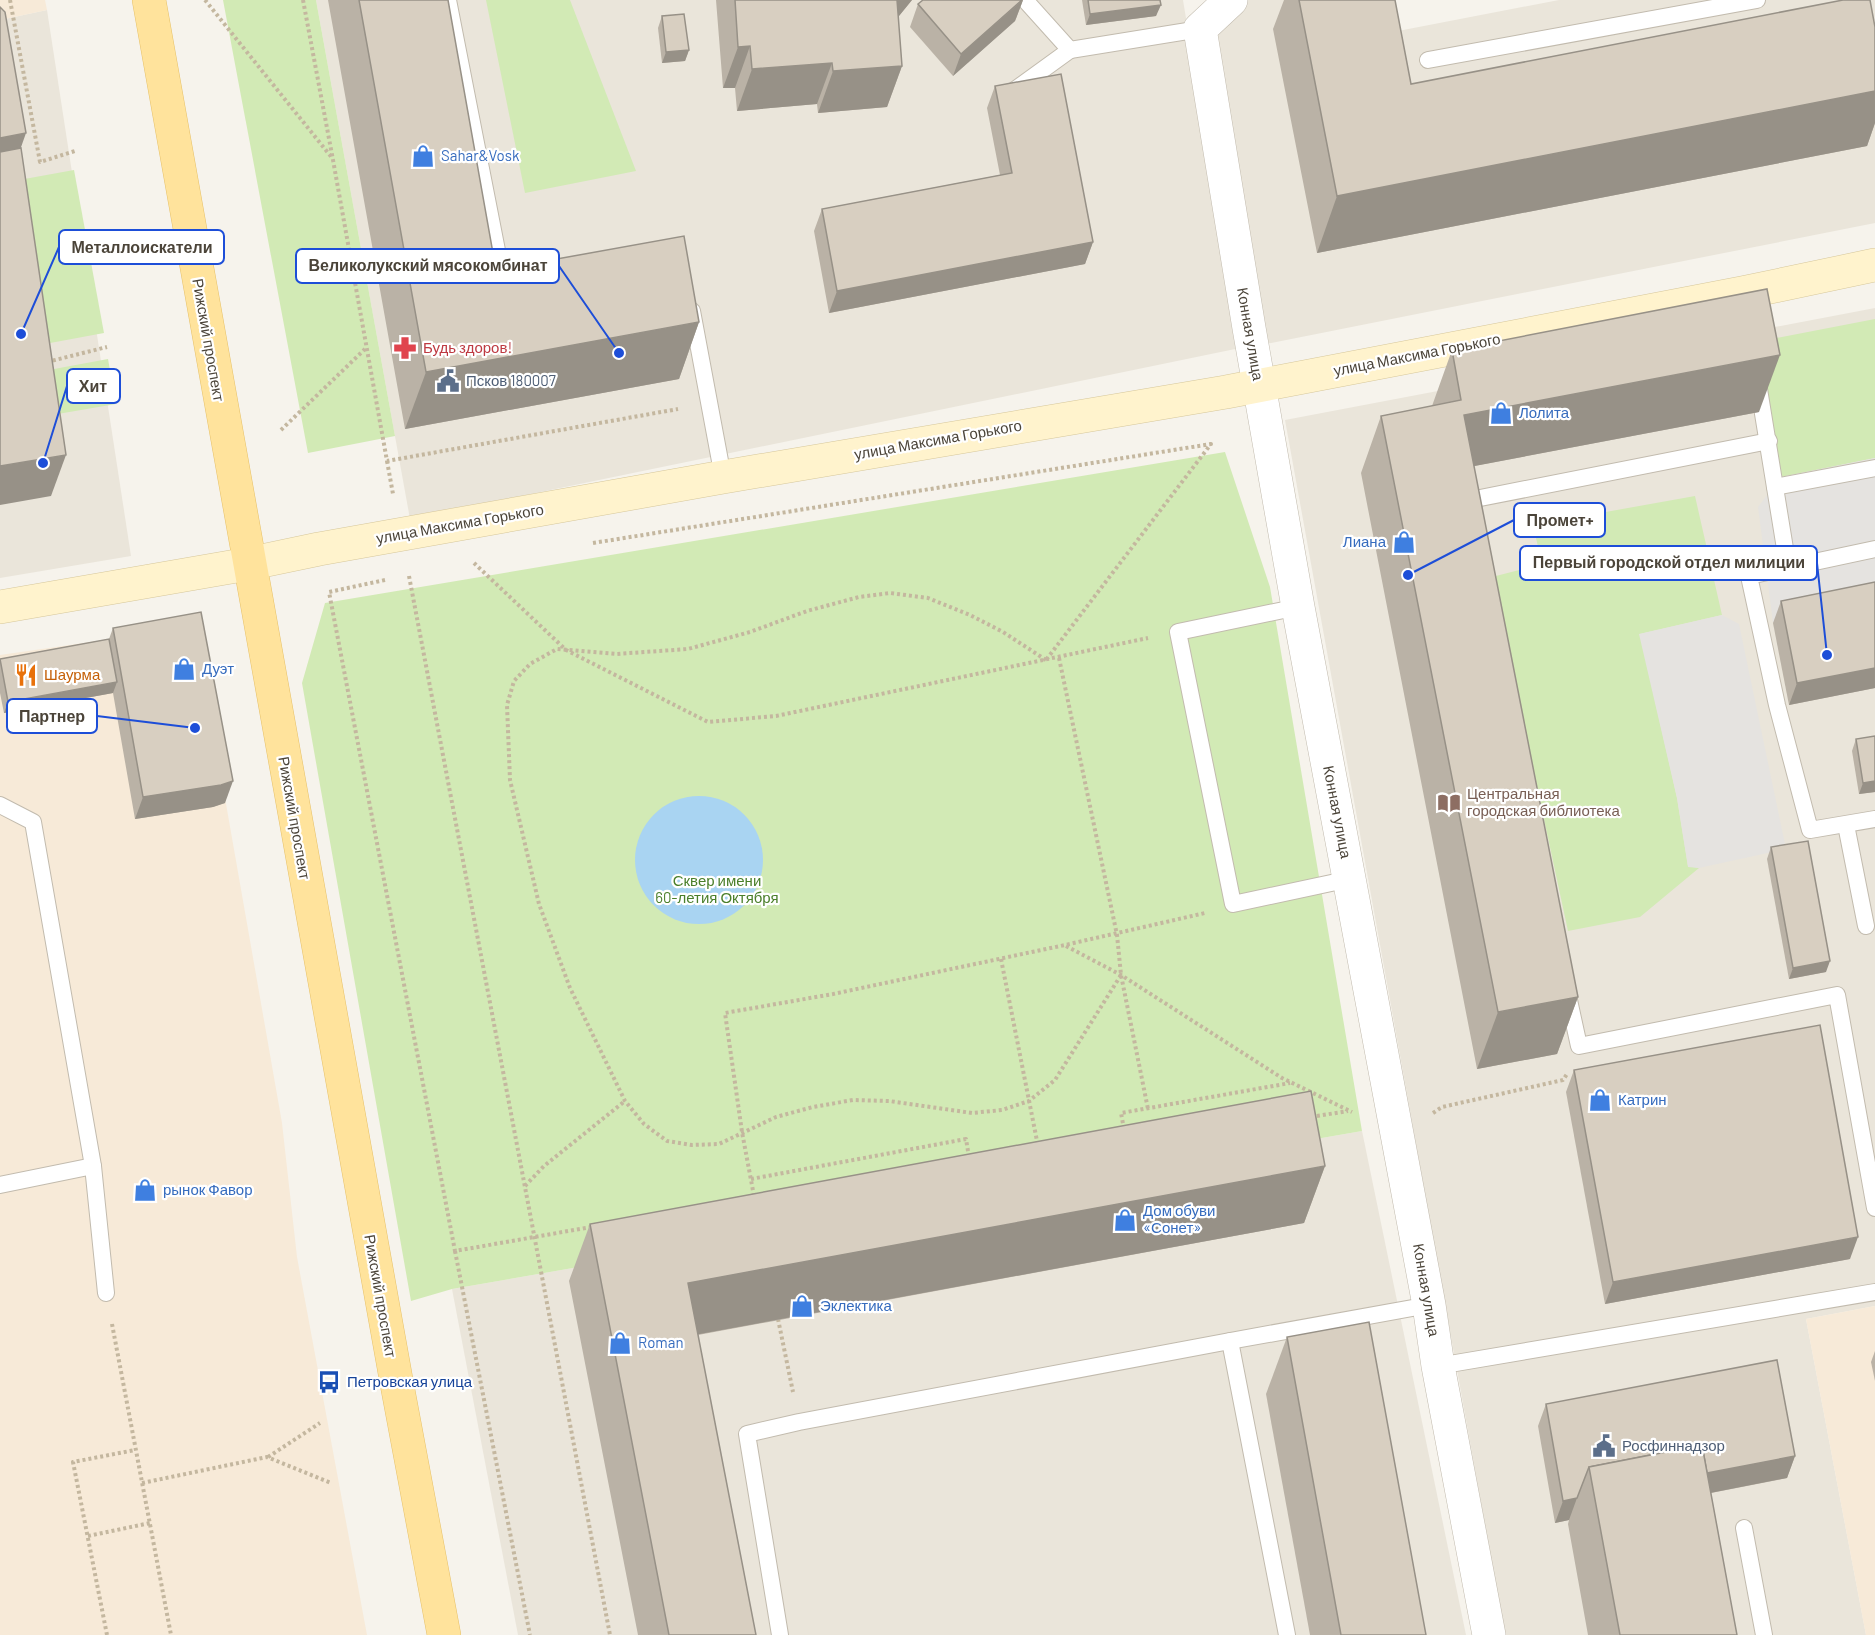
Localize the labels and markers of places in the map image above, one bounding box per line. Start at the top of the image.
shop icon: Sahar&Vosk [410,143,436,169]
place label: Sahar&Vosk [441,146,520,164]
callout: Металлоискатели [59,230,224,264]
callout: Великолукский мясокомбинат [296,249,559,283]
pharmacy icon: Будь здоров! [392,335,418,361]
place label: Будь здоров! [423,338,512,356]
public building icon: Псков 180007 [435,368,461,394]
callout: Хит [67,369,120,403]
place label: Псков 180007 [466,371,556,389]
shop icon: Лолита [1488,400,1514,426]
place label: Лолита [1519,403,1570,421]
callout: Промет+ [1514,503,1605,537]
shop icon: Лиана [1391,529,1417,555]
place label: Лиана [1343,532,1387,550]
callout: Первый городской отдел милиции [1520,546,1817,580]
shop icon: Дуэт [171,656,197,682]
place label: Дуэт [202,659,234,677]
restaurant icon: Шаурма [13,662,39,688]
place label: Шаурма [44,665,101,683]
callout: Партнер [7,699,97,733]
place label: Центральная городская библиотека [1467,784,1620,819]
library icon: Центральная городская библиотека [1436,790,1462,816]
shop icon: Катрин [1587,1087,1613,1113]
place label: Катрин [1618,1090,1667,1108]
shop icon: рынок Фавор [132,1177,158,1203]
place label: рынок Фавор [163,1180,253,1198]
place label: Дом обуви «Сонет» [1143,1201,1215,1236]
shop icon: Дом обуви «Сонет» [1112,1207,1138,1233]
shop icon: Эклектика [789,1293,815,1319]
place label: Эклектика [820,1296,892,1314]
shop icon: Roman [607,1330,633,1356]
place label: Roman [638,1333,683,1351]
bus stop icon: Петровская улица [316,1369,342,1395]
place label: Петровская улица [347,1372,473,1390]
public building icon: Росфиннадзор [1591,1433,1617,1459]
place label: Росфиннадзор [1622,1436,1725,1454]

